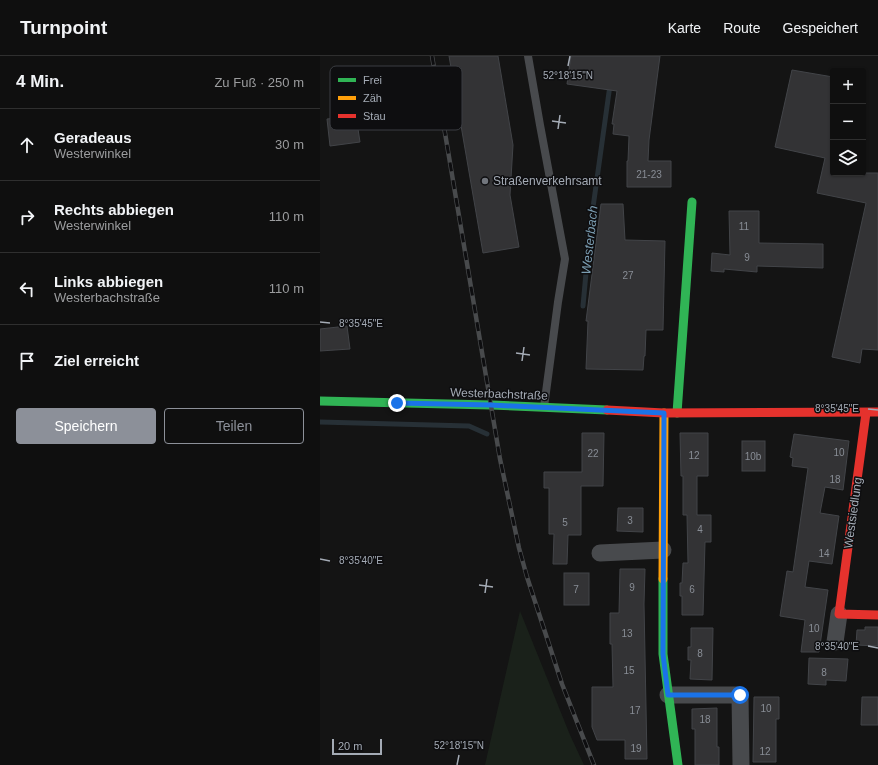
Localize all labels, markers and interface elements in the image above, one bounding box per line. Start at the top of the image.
text: Turnpoint [20,17,107,38]
text: Karte [668,20,701,36]
text: Route [723,20,761,36]
text: Gespeichert [783,20,858,36]
legend [330,66,462,130]
map controls [830,68,866,176]
button: + [830,68,866,104]
text: 52°18'15"N [543,70,593,81]
text: 4 Min. [16,72,64,91]
text: Frei [363,74,382,86]
text: Zu Fuß · 250 m [214,75,304,90]
text: Zäh [363,92,382,104]
button: − [830,104,866,140]
text: Stau [363,110,386,122]
text: Geradeaus [54,129,132,146]
icon: ahead [16,134,38,156]
text: 30 m [275,137,304,152]
button: layers [830,140,866,176]
text: Westerwinkel [54,146,131,161]
house number: 21-23 [636,169,662,180]
place label: Straßenverkehrsamt [493,174,602,188]
marker: Straßenverkehrsamt [480,176,490,186]
text: Rechts abbiegen [54,201,174,218]
water label: Westerbach [578,205,601,275]
icon: right [16,206,38,228]
text: 110 m [269,209,304,224]
text: Westerwinkel [54,218,131,233]
house number: 11 [739,221,750,232]
house number: 9 [744,252,750,263]
house number: 27 [622,270,634,281]
text: Links abbiegen [54,273,163,290]
icon: left [16,278,38,300]
text: 110 m [269,281,304,296]
text: Westerbachstraße [54,290,160,305]
text: 8°35'45"E [339,318,383,329]
icon: arrive [16,350,38,372]
text: Ziel erreicht [54,352,139,369]
street label: Westerbachstraße [450,385,548,403]
route end [388,394,406,412]
text: 8°35'45"E [815,403,859,414]
button: Speichern [16,408,156,444]
button: Teilen [164,408,304,444]
house number: 10 [833,447,845,458]
house number: 22 [587,448,599,459]
house number: 12 [688,450,700,461]
house number: 10b [745,451,762,462]
house number: 18 [829,474,841,485]
street label: Westsiedlung [841,476,865,550]
house number: 3 [627,515,633,526]
house number: 5 [562,517,568,528]
house number: 4 [697,524,703,535]
house number: 14 [818,548,830,559]
text: 8°35'40"E [339,555,383,566]
house number: 9 [629,582,635,593]
house number: 7 [573,584,579,595]
house number: 6 [689,584,695,595]
house number: 10 [808,623,820,634]
house number: 13 [621,628,633,639]
text: 8°35'40"E [815,641,859,652]
house number: 8 [697,648,703,659]
house number: 15 [623,665,635,676]
house number: 8 [821,667,827,678]
route start [731,686,749,704]
house number: 10 [760,703,772,714]
house number: 17 [629,705,641,716]
house number: 18 [699,714,711,725]
scale bar [332,737,382,756]
text: 20 m [338,740,362,752]
text: 52°18'15"N [434,740,484,751]
house number: 19 [630,743,642,754]
house number: 12 [759,746,771,757]

